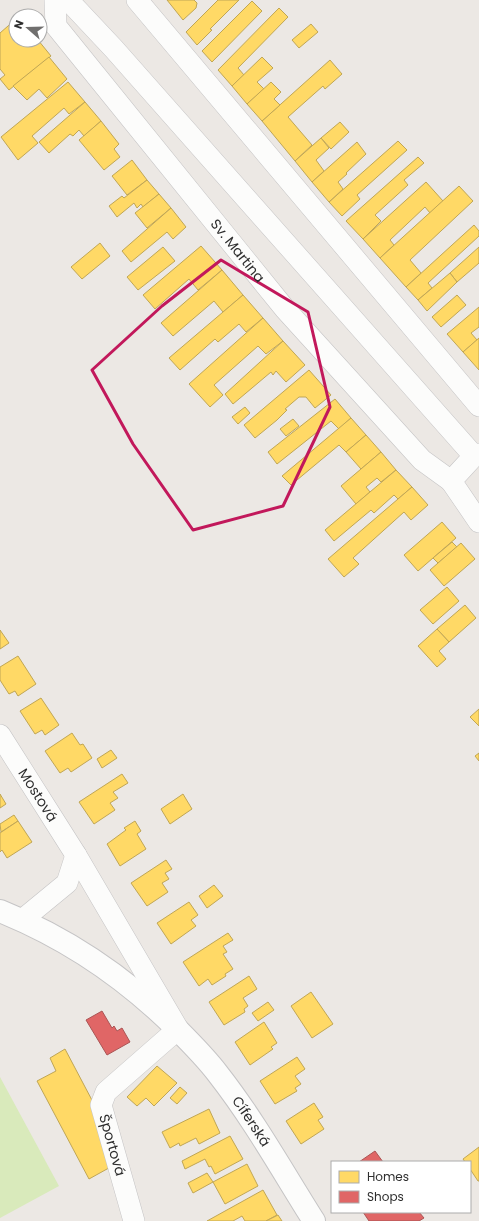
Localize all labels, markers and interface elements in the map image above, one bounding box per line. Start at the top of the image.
north arrow [8,8,48,48]
text: N [10,18,28,31]
street label: Sv. Martina [206,215,270,287]
street label: Mostová [14,764,62,826]
street label: Cíferská [227,1092,275,1150]
street label: Športová [94,1112,131,1178]
legend [331,1161,471,1213]
text: Homes [367,1168,409,1185]
text: Shops [367,1188,404,1205]

